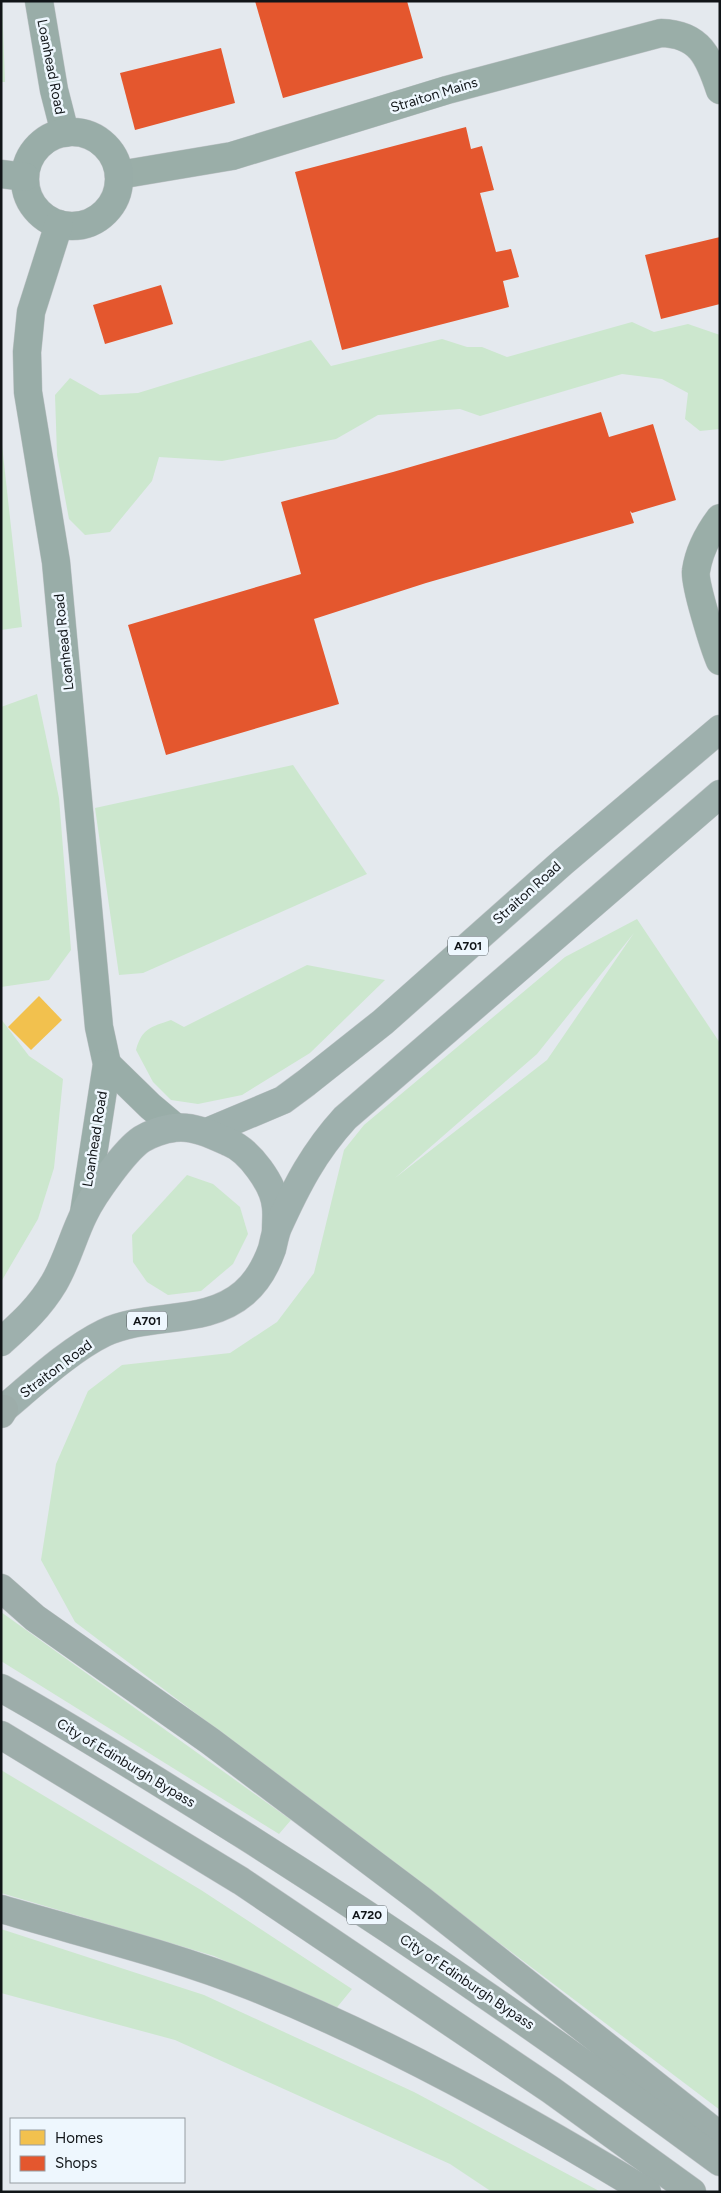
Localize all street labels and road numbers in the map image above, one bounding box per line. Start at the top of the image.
street label: Loanhead Road [33,18,69,116]
street label: Straiton Mains [388,74,480,116]
street label: Loanhead Road [50,593,78,691]
street label: Straiton Road [489,858,565,928]
road number: A701 [448,936,488,956]
street label: Loanhead Road [79,1090,111,1188]
road number: A701 [127,1312,167,1330]
street label: Straiton Road [17,1336,95,1402]
street label: City of Edinburgh Bypass [54,1715,198,1811]
road number: A720 [347,1906,387,1924]
street label: City of Edinburgh Bypass [397,1931,537,2033]

